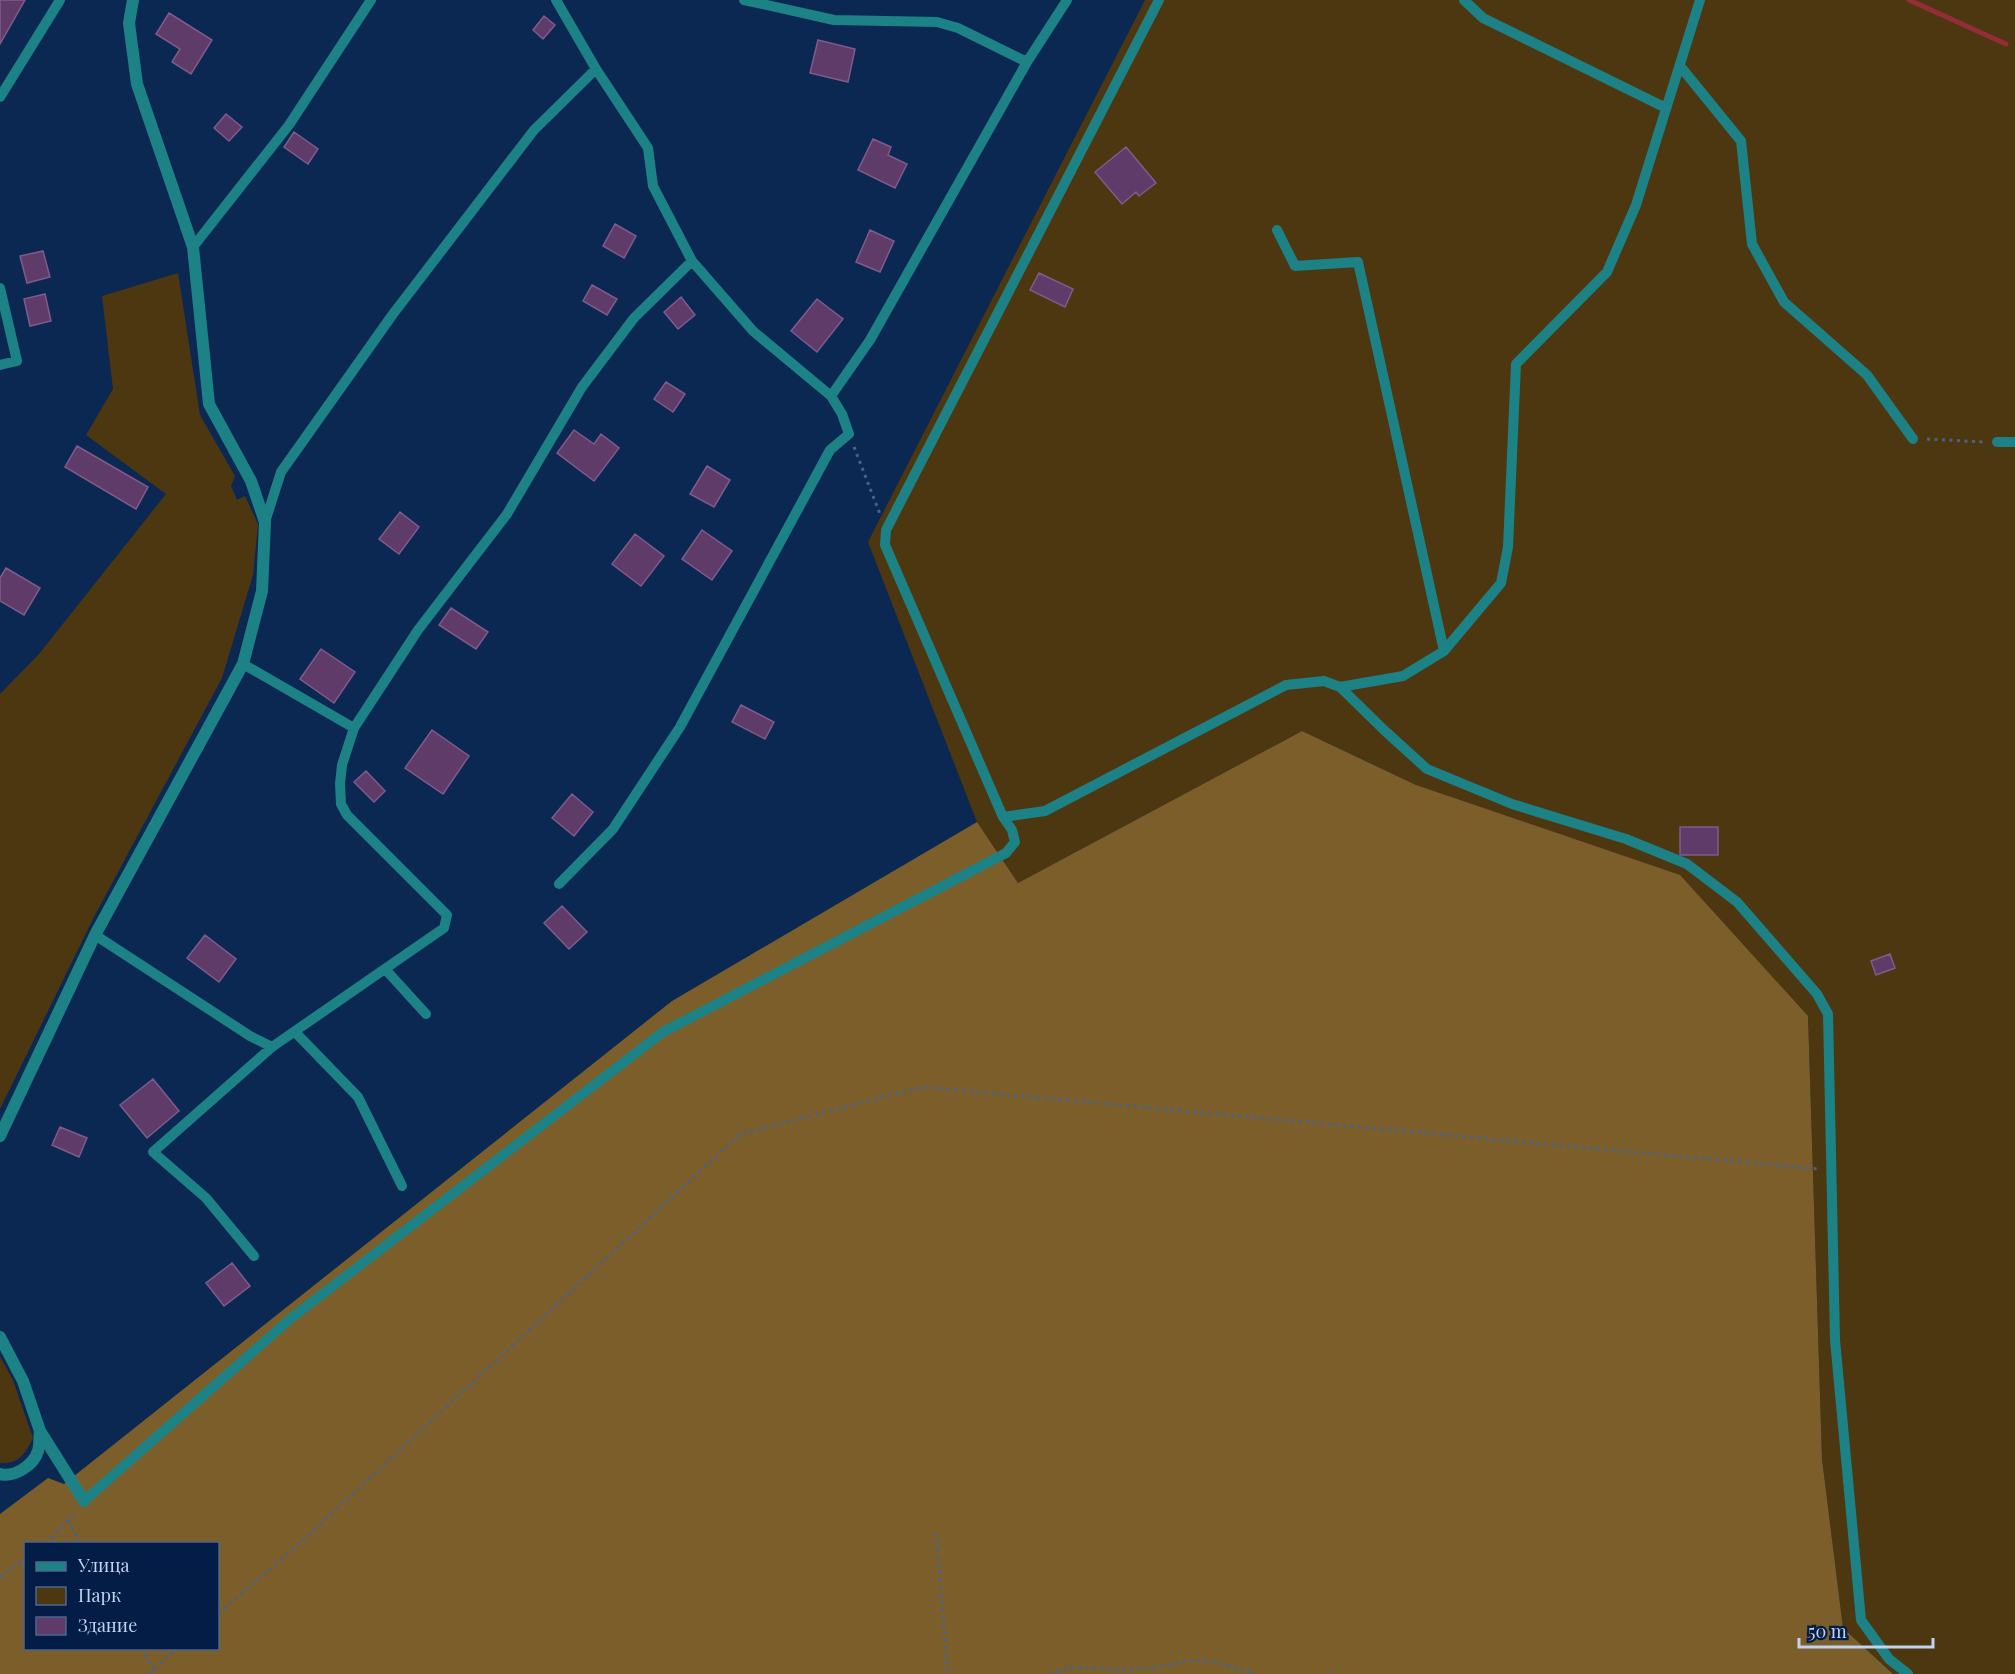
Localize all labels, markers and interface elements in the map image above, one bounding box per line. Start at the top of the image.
legend [24,1542,219,1650]
text: Улица [77,1553,129,1577]
text: Парк [78,1583,121,1607]
scale bar [1799,1611,1932,1649]
text: Здание [78,1613,137,1637]
text: 50 m [1808,1619,1847,1643]

